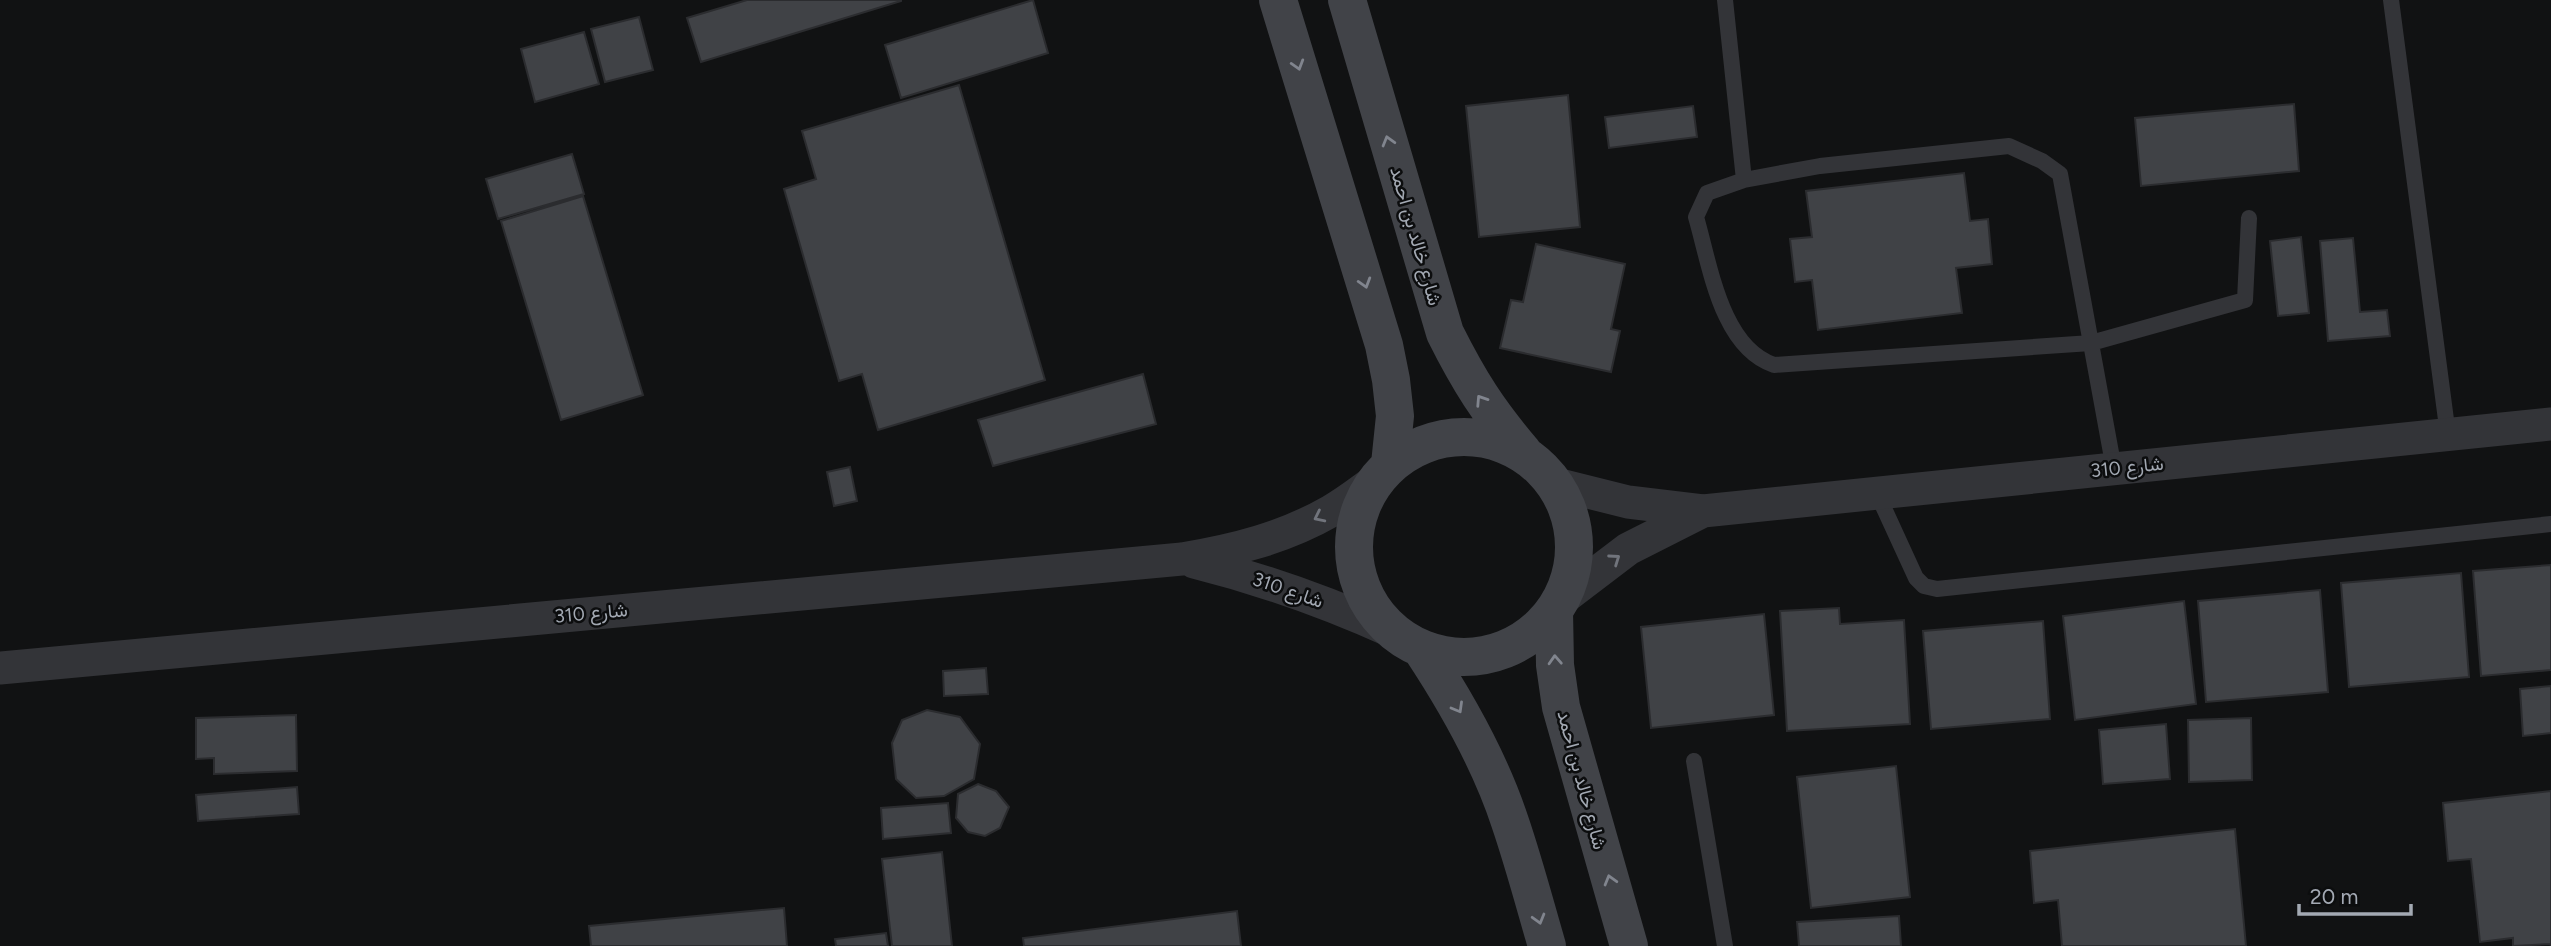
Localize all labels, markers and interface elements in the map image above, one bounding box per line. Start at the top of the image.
one-way arrow [1290,59,1305,71]
one-way arrow [1382,135,1397,147]
street label: شارع خالد بن احمد [1384,164,1447,308]
one-way arrow [1356,277,1371,289]
one-way arrow [1477,395,1490,408]
street label: شارع 310 [2089,452,2165,483]
one-way arrow [1314,508,1326,522]
one-way arrow [1607,555,1620,567]
street label: شارع 310 [1249,567,1326,614]
street label: شارع 310 [553,598,629,629]
one-way arrow [1548,654,1563,665]
one-way arrow [1450,700,1463,713]
street label: شارع خالد بن احمد [1551,708,1612,852]
scale bar [2299,872,2411,916]
one-way arrow [1604,875,1618,887]
text: 20 m [2310,884,2358,909]
one-way arrow [1531,913,1545,925]

